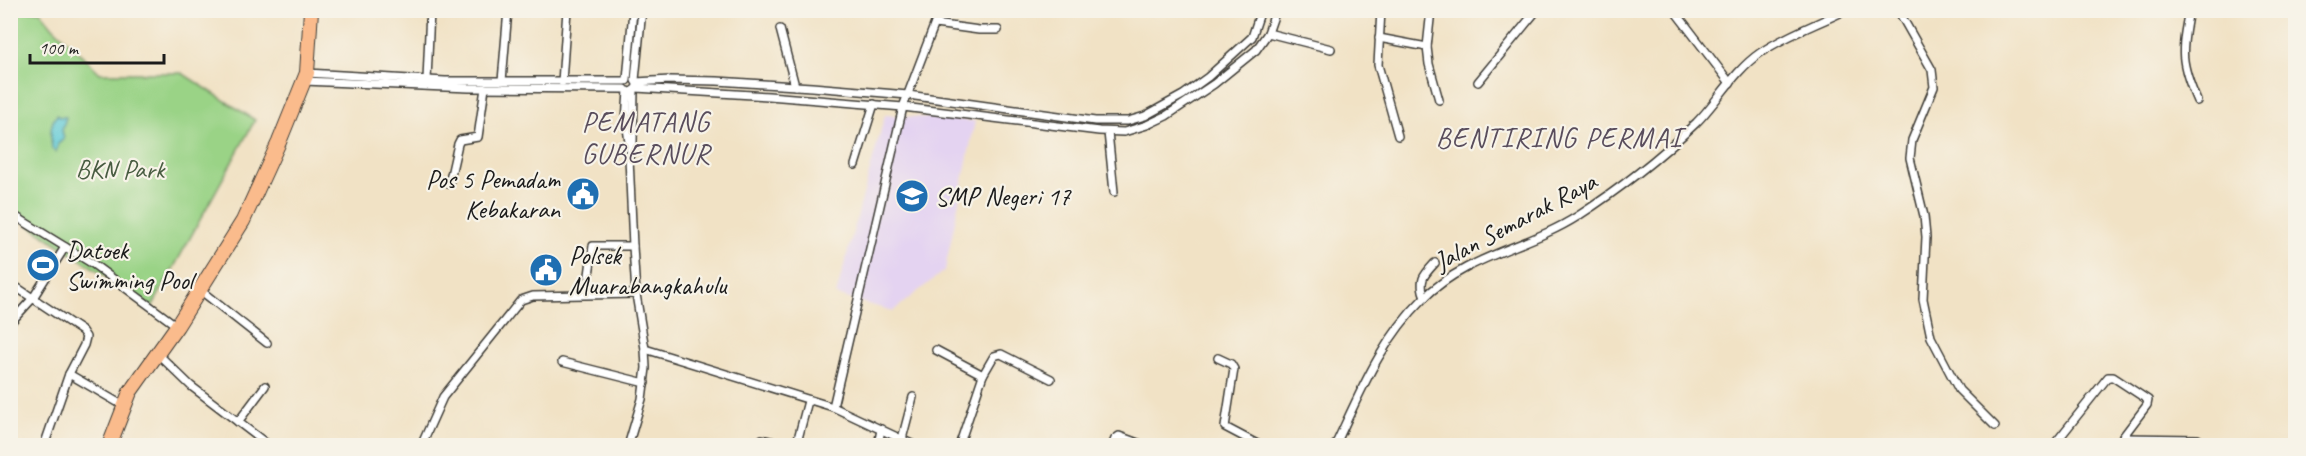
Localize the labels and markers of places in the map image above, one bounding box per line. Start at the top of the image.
place label: Pos 5 Pemadam Kebakaran [426,163,561,226]
public building icon: Pos 5 Pemadam Kebakaran [565,176,601,212]
school or university icon: SMP Negeri 17 [894,178,930,214]
place label: SMP Negeri 17 [935,180,1072,213]
place label: Datoek Swimming Pool [66,234,198,297]
place label: Polsek Muarabangkahulu [569,239,728,302]
sports icon: Datoek Swimming Pool [25,247,61,283]
public building icon: Polsek Muarabangkahulu [528,252,564,288]

